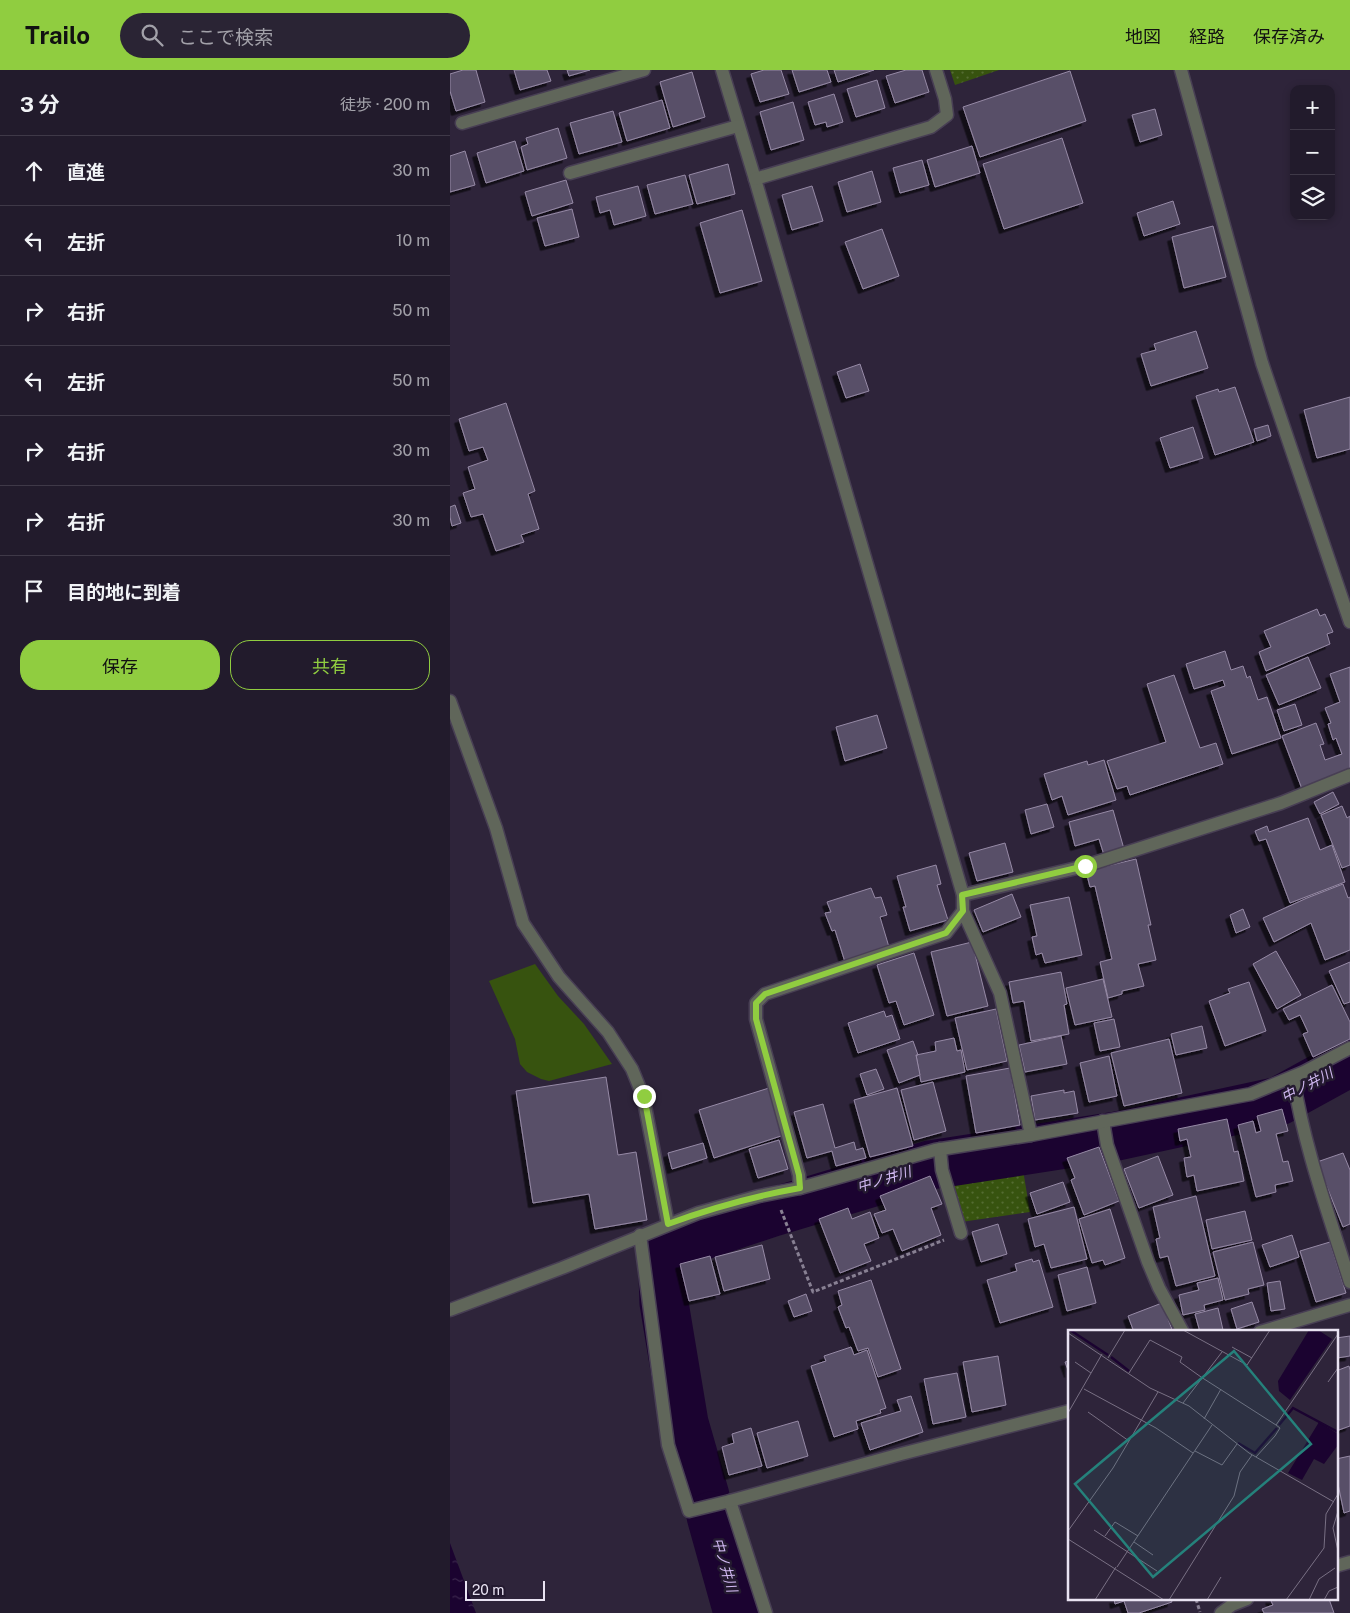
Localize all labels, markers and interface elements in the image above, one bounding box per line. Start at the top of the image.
search box [120,13,470,58]
text: Trailo [25,21,90,49]
icon: search [138,21,166,49]
text: ここで検索 [178,26,273,48]
text: 地図 [1125,26,1161,47]
text: 経路 [1189,26,1225,47]
text: 保存済み [1253,26,1325,47]
map controls [1290,85,1335,220]
button: + [1290,85,1335,130]
text: 3 分 [20,92,60,117]
text: 徒歩 · 200 m [340,95,430,114]
button: − [1290,130,1335,175]
icon: ahead [20,157,48,185]
text: 直進 [67,161,105,183]
text: 30 m [393,161,430,180]
button: layers [1290,175,1335,220]
icon: left [20,227,48,255]
text: 左折 [67,231,105,253]
text: 10 m [396,231,430,250]
icon: right [20,297,48,325]
text: 右折 [67,301,105,323]
text: 50 m [392,301,430,320]
icon: left [20,367,48,395]
text: 左折 [67,371,105,393]
text: 50 m [392,371,430,390]
icon: right [20,437,48,465]
text: 右折 [67,441,105,463]
text: 30 m [393,441,430,460]
icon: right [20,507,48,535]
text: 右折 [67,511,105,533]
text: 30 m [393,511,430,530]
icon: arrive [20,577,48,605]
text: 目的地に到着 [67,581,181,603]
button: 保存 [20,640,220,690]
button: 共有 [230,640,430,690]
route start [1074,855,1097,878]
water label: 中ノ井川 [1279,1064,1337,1105]
route end [633,1085,656,1108]
water label: 中ノ井川 [855,1163,915,1195]
inset map [1068,1330,1338,1600]
water label: 中ノ井川 [710,1536,741,1596]
scale bar [465,1578,545,1601]
text: 20 m [472,1582,504,1598]

